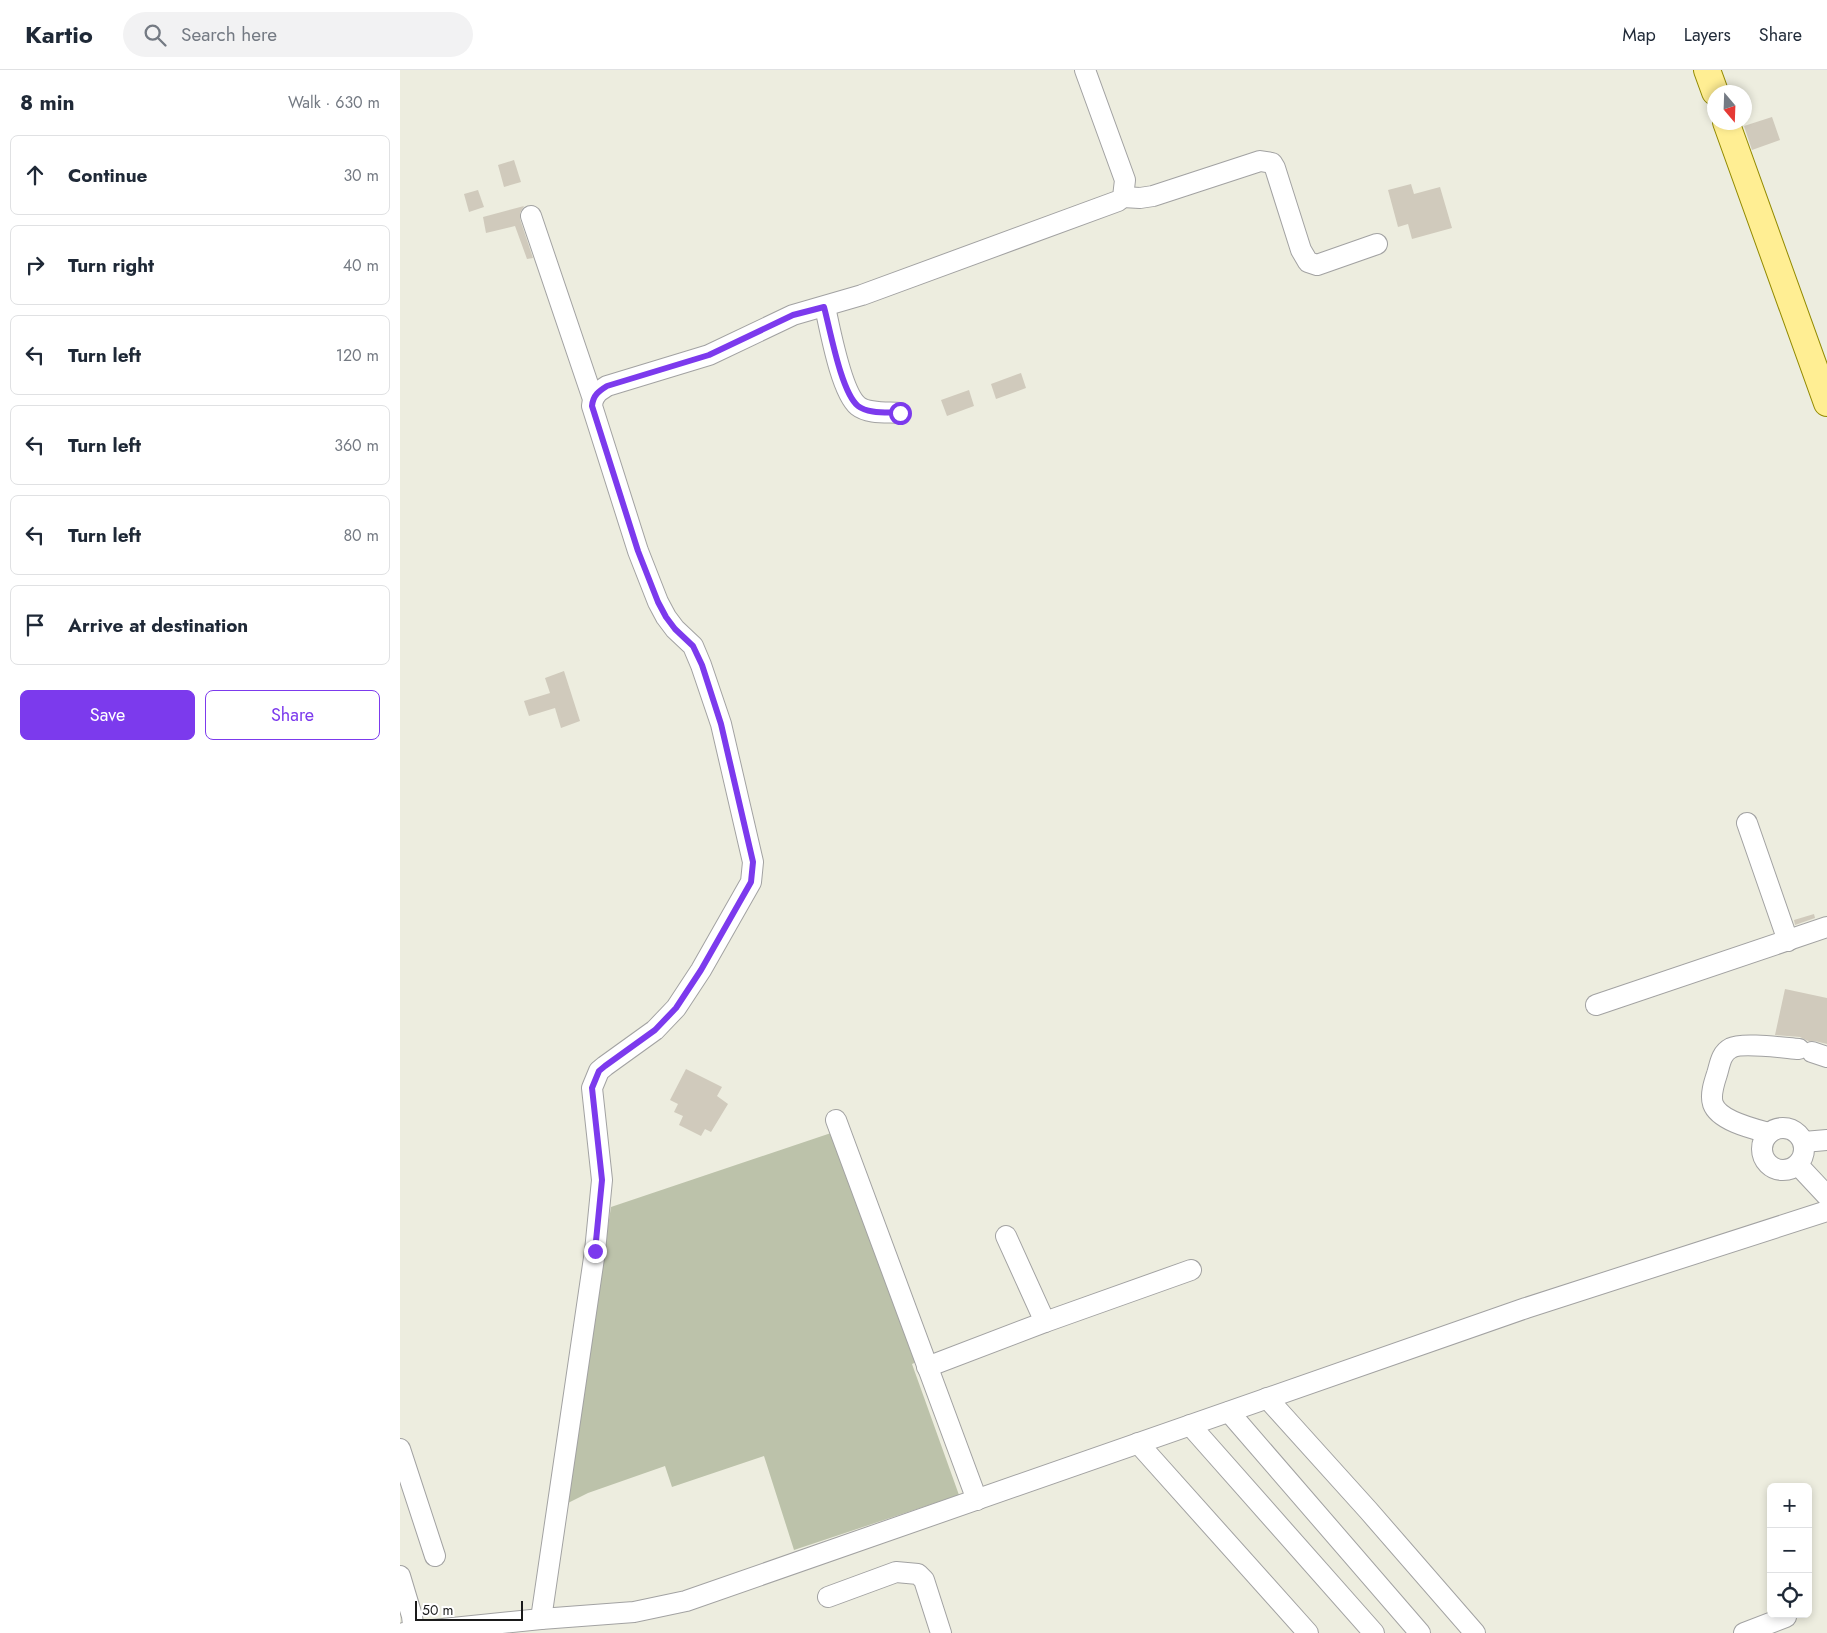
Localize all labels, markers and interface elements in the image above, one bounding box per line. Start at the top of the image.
search box [123,12,473,57]
text: Kartio [25,17,93,52]
icon: search [141,21,169,49]
text: Search here [181,21,277,48]
text: Map [1622,22,1656,48]
text: Layers [1684,22,1731,48]
text: Share [1759,22,1802,48]
north arrow [1707,85,1752,130]
text: 8 min [20,88,75,118]
text: Walk · 630 m [288,91,380,114]
icon: ahead [21,161,49,189]
text: Continue [68,162,147,189]
text: 30 m [343,164,379,187]
icon: right [21,251,49,279]
text: Turn right [68,252,154,279]
text: 40 m [343,254,379,277]
icon: left [21,341,49,369]
text: Turn left [68,342,141,369]
text: 120 m [336,344,379,367]
route start [889,402,912,425]
icon: left [21,431,49,459]
text: Turn left [68,432,141,459]
text: 360 m [334,434,379,457]
icon: left [21,521,49,549]
text: Turn left [68,522,141,549]
text: 80 m [343,524,379,547]
icon: arrive [21,611,49,639]
text: Arrive at destination [68,612,248,639]
button: Save [20,690,195,740]
button: Share [205,690,380,740]
route end [584,1240,607,1263]
map controls [1767,1483,1812,1618]
button: + [1767,1483,1812,1528]
button: − [1767,1528,1812,1573]
button: locate [1767,1573,1812,1618]
scale bar [415,1598,522,1621]
text: 50 m [422,1600,453,1620]

